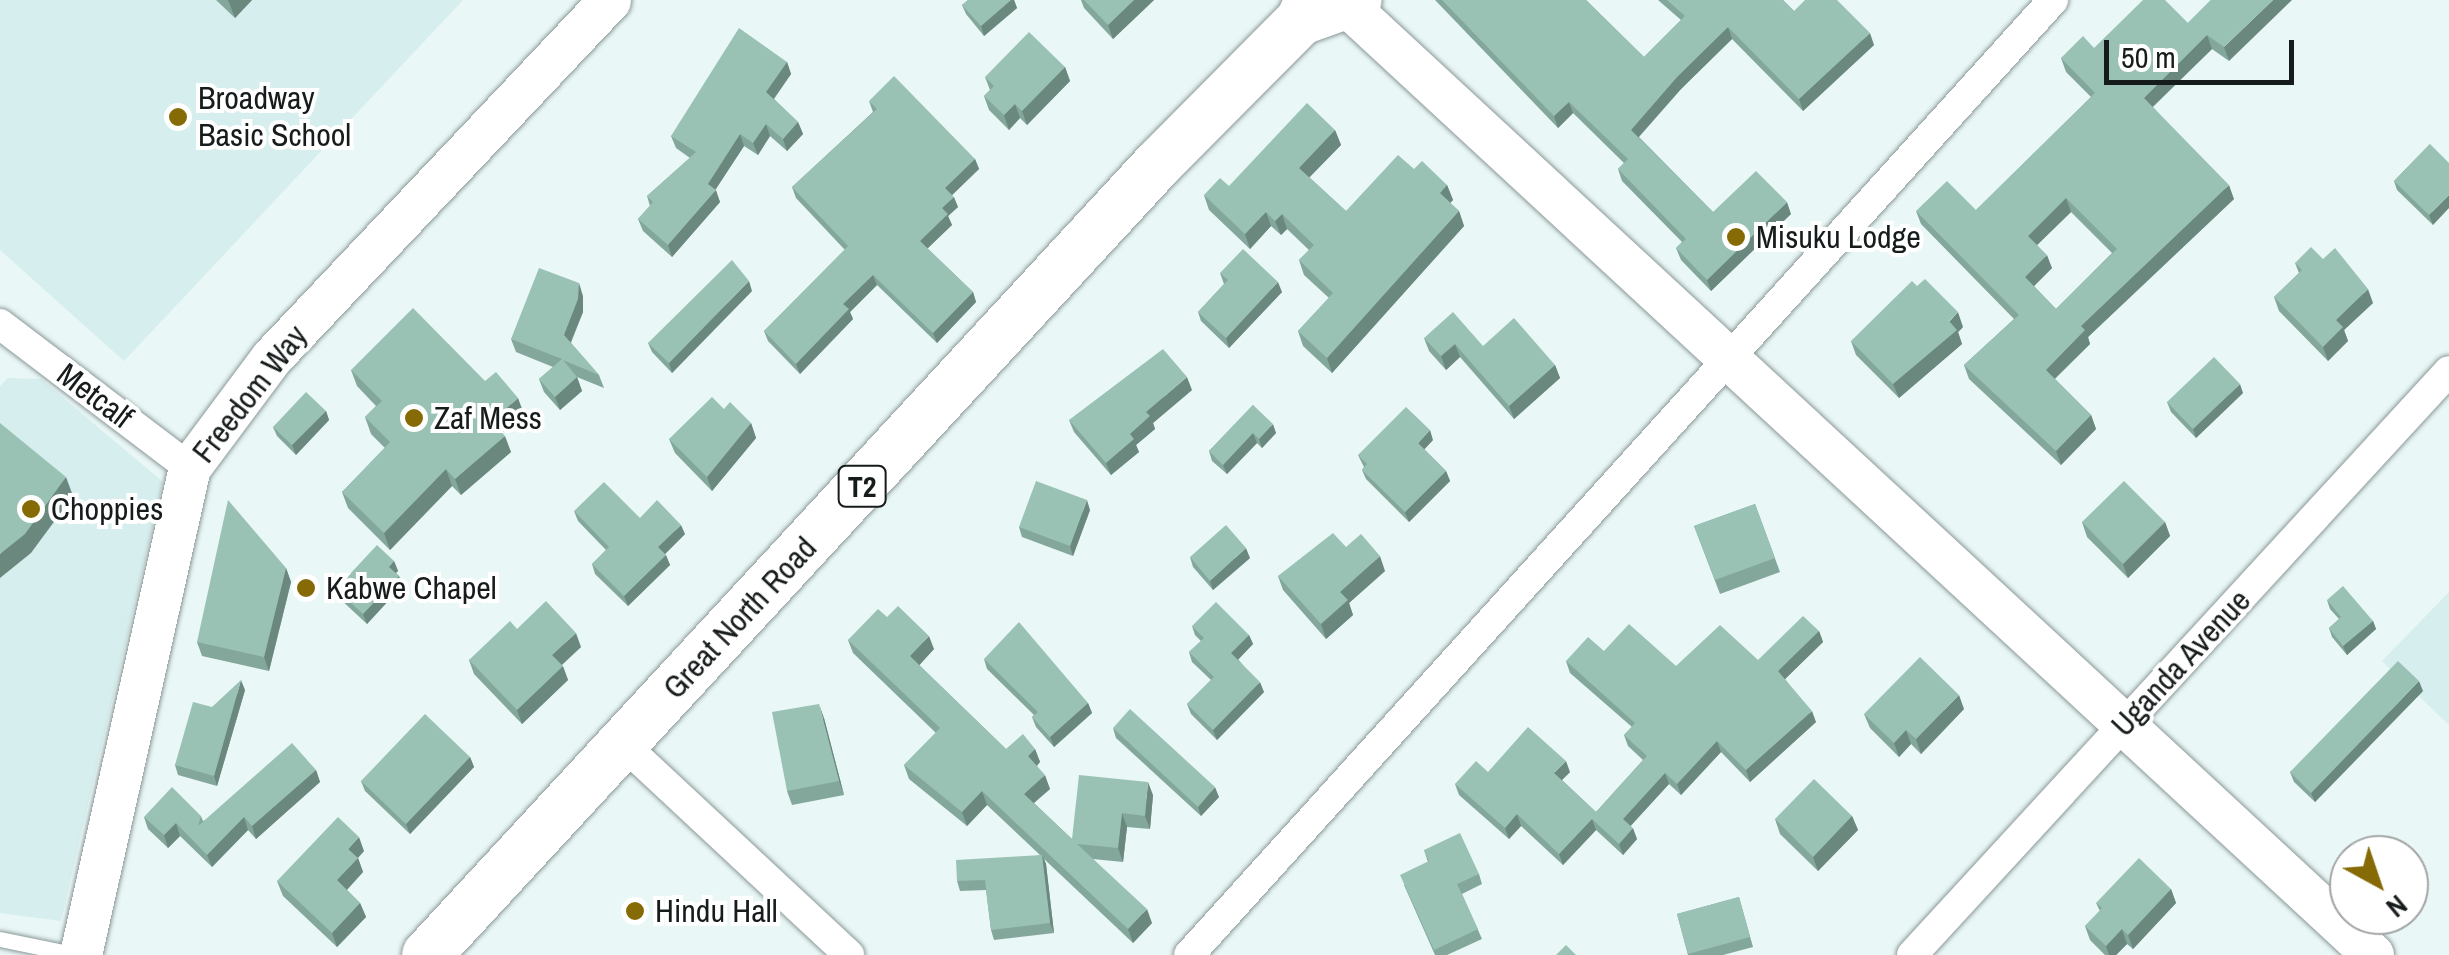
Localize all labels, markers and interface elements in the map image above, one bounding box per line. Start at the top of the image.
scale bar [2109,20,2299,82]
text: 50 m [2121,37,2176,77]
place label: Broadway Basic School [198,80,351,155]
marker: Broadway Basic School [167,106,189,128]
place label: Misuku Lodge [1756,218,1921,256]
marker: Misuku Lodge [1725,226,1747,248]
street label: Freedom Way [184,318,316,470]
street label: Metcalf [50,355,140,437]
place label: Zaf Mess [434,399,542,437]
marker: Zaf Mess [403,407,425,429]
road number: T2 [837,461,887,511]
place label: Choppies [51,490,163,528]
marker: Choppies [20,498,42,520]
street label: Great North Road [655,529,825,707]
place label: Kabwe Chapel [326,569,497,607]
marker: Kabwe Chapel [295,577,317,599]
street label: Uganda Avenue [2103,581,2259,745]
north arrow [2329,835,2429,935]
text: N [2378,887,2416,926]
place label: Hindu Hall [655,892,777,930]
marker: Hindu Hall [624,900,646,922]

